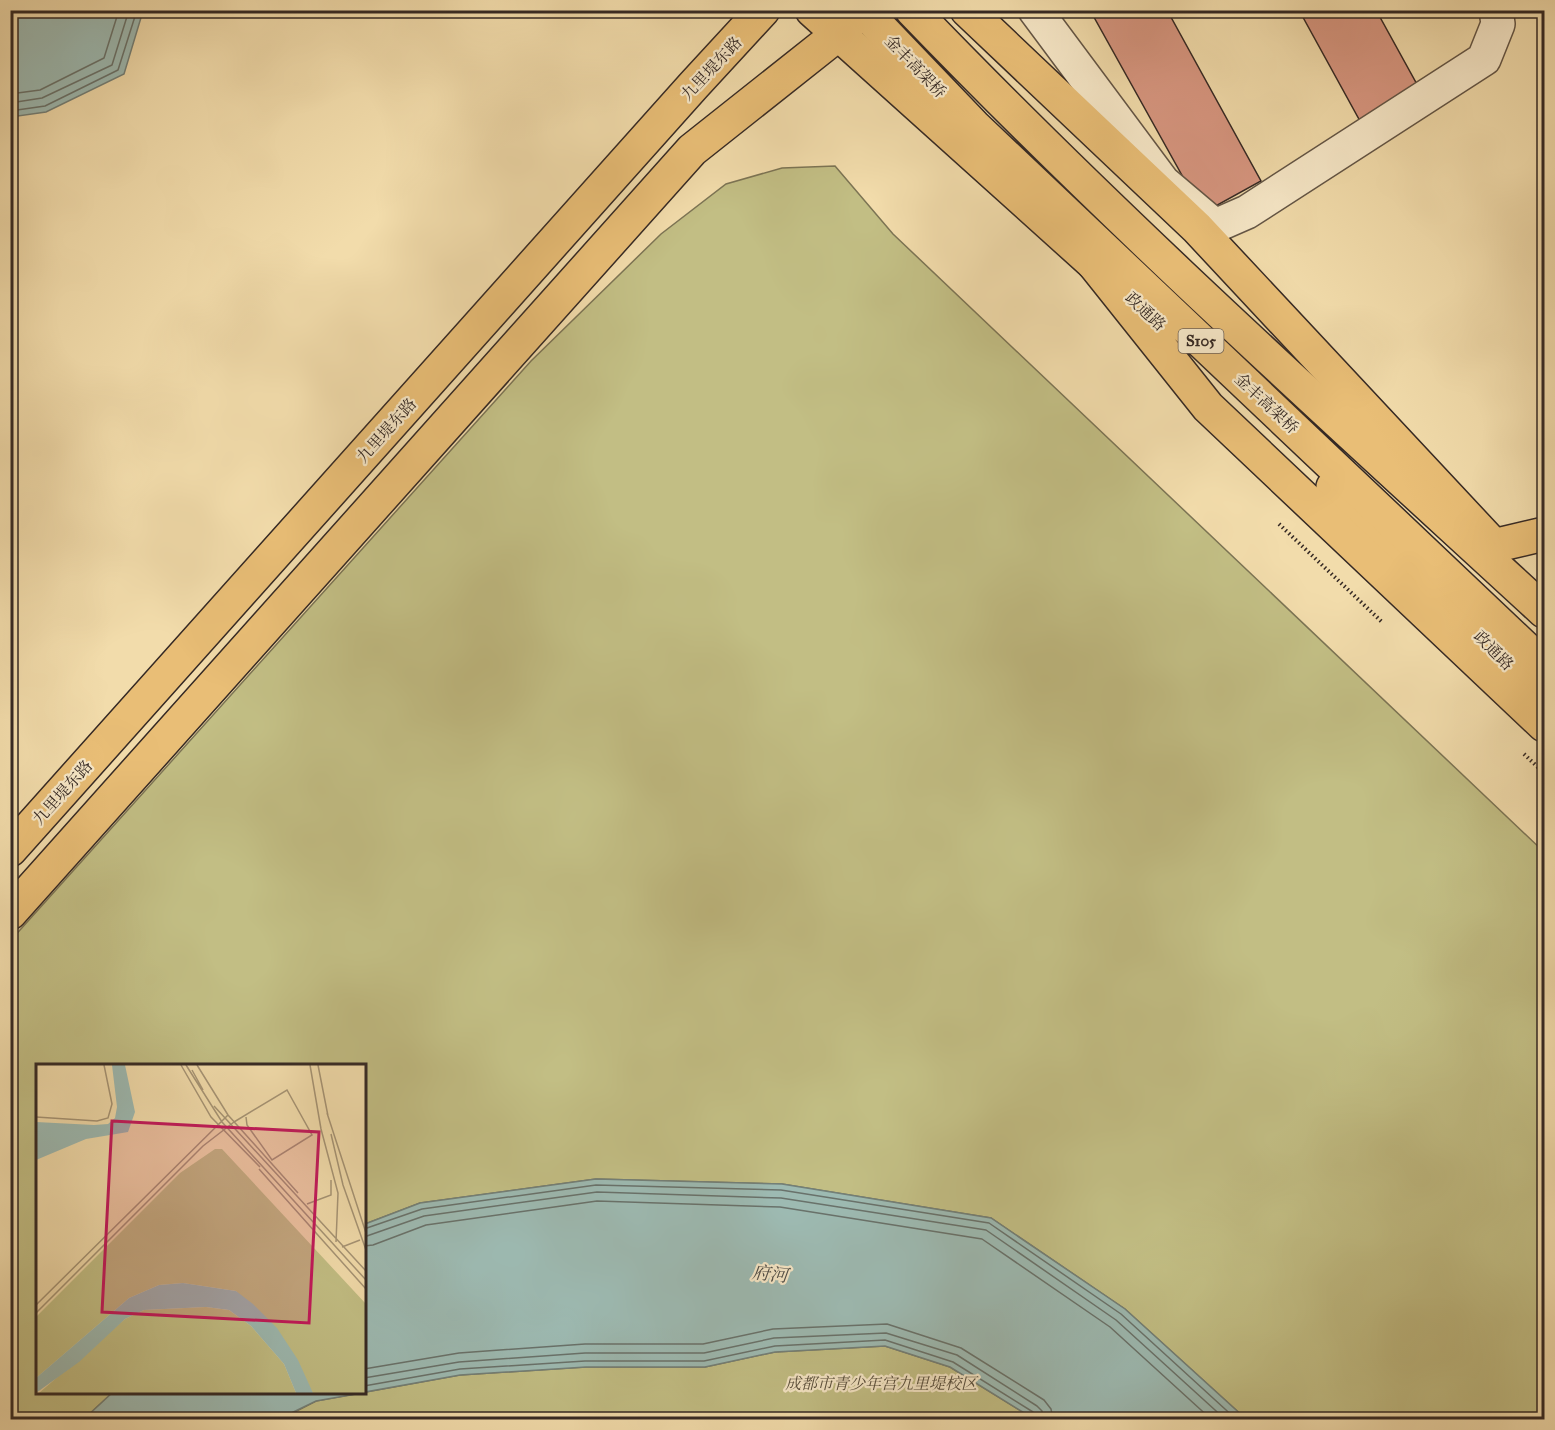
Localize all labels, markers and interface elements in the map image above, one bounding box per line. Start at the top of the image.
street label: 金丰高架桥 [881,31,950,102]
street label: 九里堤东路 [677,33,746,104]
street label: 政通路 [1122,288,1170,335]
road number: S105 [1178,329,1224,353]
street label: 金丰高架桥 [1231,369,1302,438]
street label: 九里堤东路 [353,394,420,466]
street label: 政通路 [1470,627,1517,674]
street label: 九里堤东路 [29,756,96,828]
inset map [36,1064,366,1394]
water label: 府河 [751,1261,792,1287]
park label: 成都市青少年宫九里堤校区 [785,1374,979,1393]

